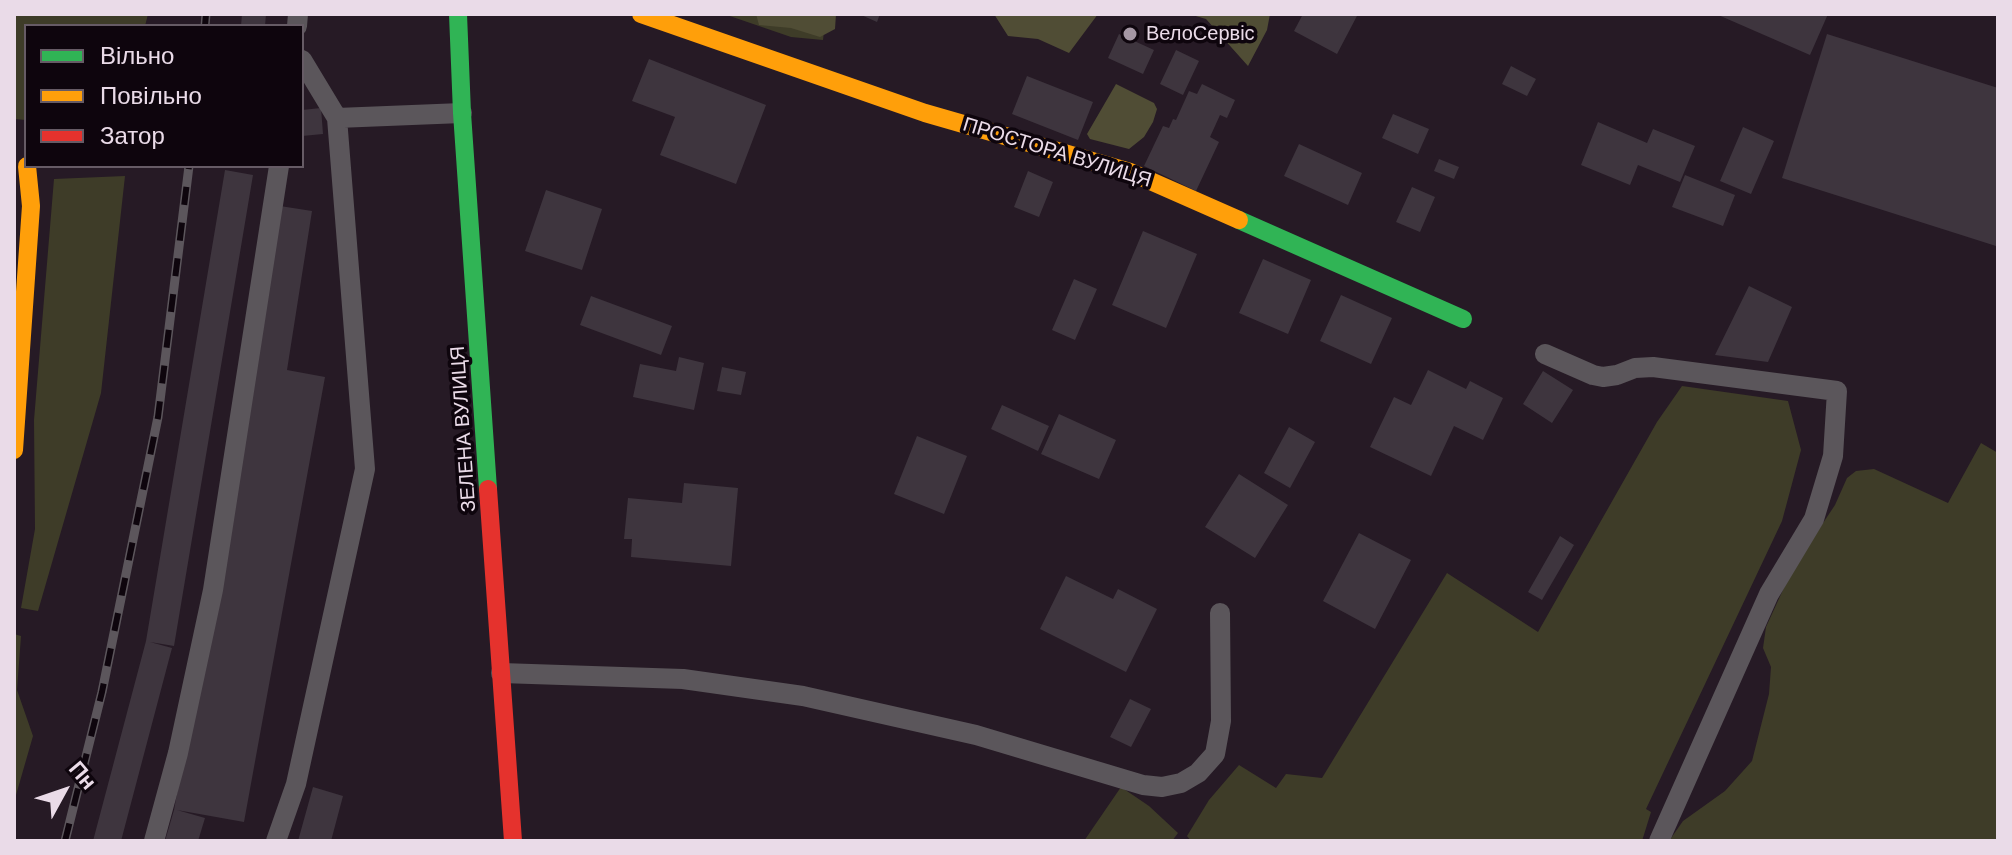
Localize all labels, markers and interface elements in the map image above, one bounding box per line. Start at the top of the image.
place label: ВелоСервіс [1146,22,1255,46]
legend [24,24,304,168]
marker: ВелоСервіс [1121,25,1139,43]
text: Вільно [100,42,174,69]
text: Повільно [100,82,202,109]
street label: ПРОСТОРА ВУЛИЦЯ [960,113,1154,193]
text: Затор [100,122,165,149]
street label: ЗЕЛЕНА ВУЛИЦЯ [446,345,482,513]
north arrow [24,751,104,831]
text: Пн [64,756,102,794]

